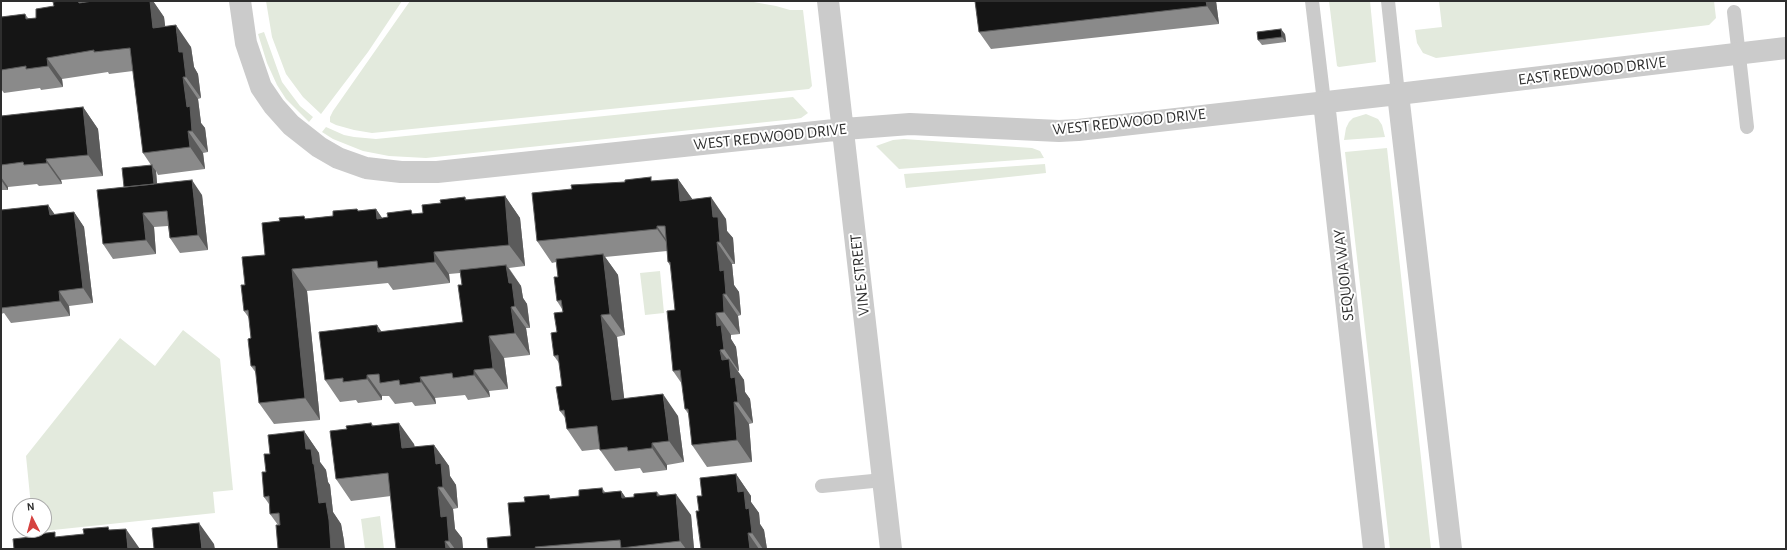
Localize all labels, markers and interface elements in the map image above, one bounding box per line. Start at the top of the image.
street label: EAST REDWOOD DRIVE [1517,52,1667,90]
street label: WEST REDWOOD DRIVE [1052,104,1206,140]
street label: WEST REDWOOD DRIVE [693,119,847,155]
street label: SEQUOIA WAY [1330,228,1358,322]
street label: VINE STREET [846,233,874,317]
north arrow [12,498,52,538]
text: N [26,501,35,512]

